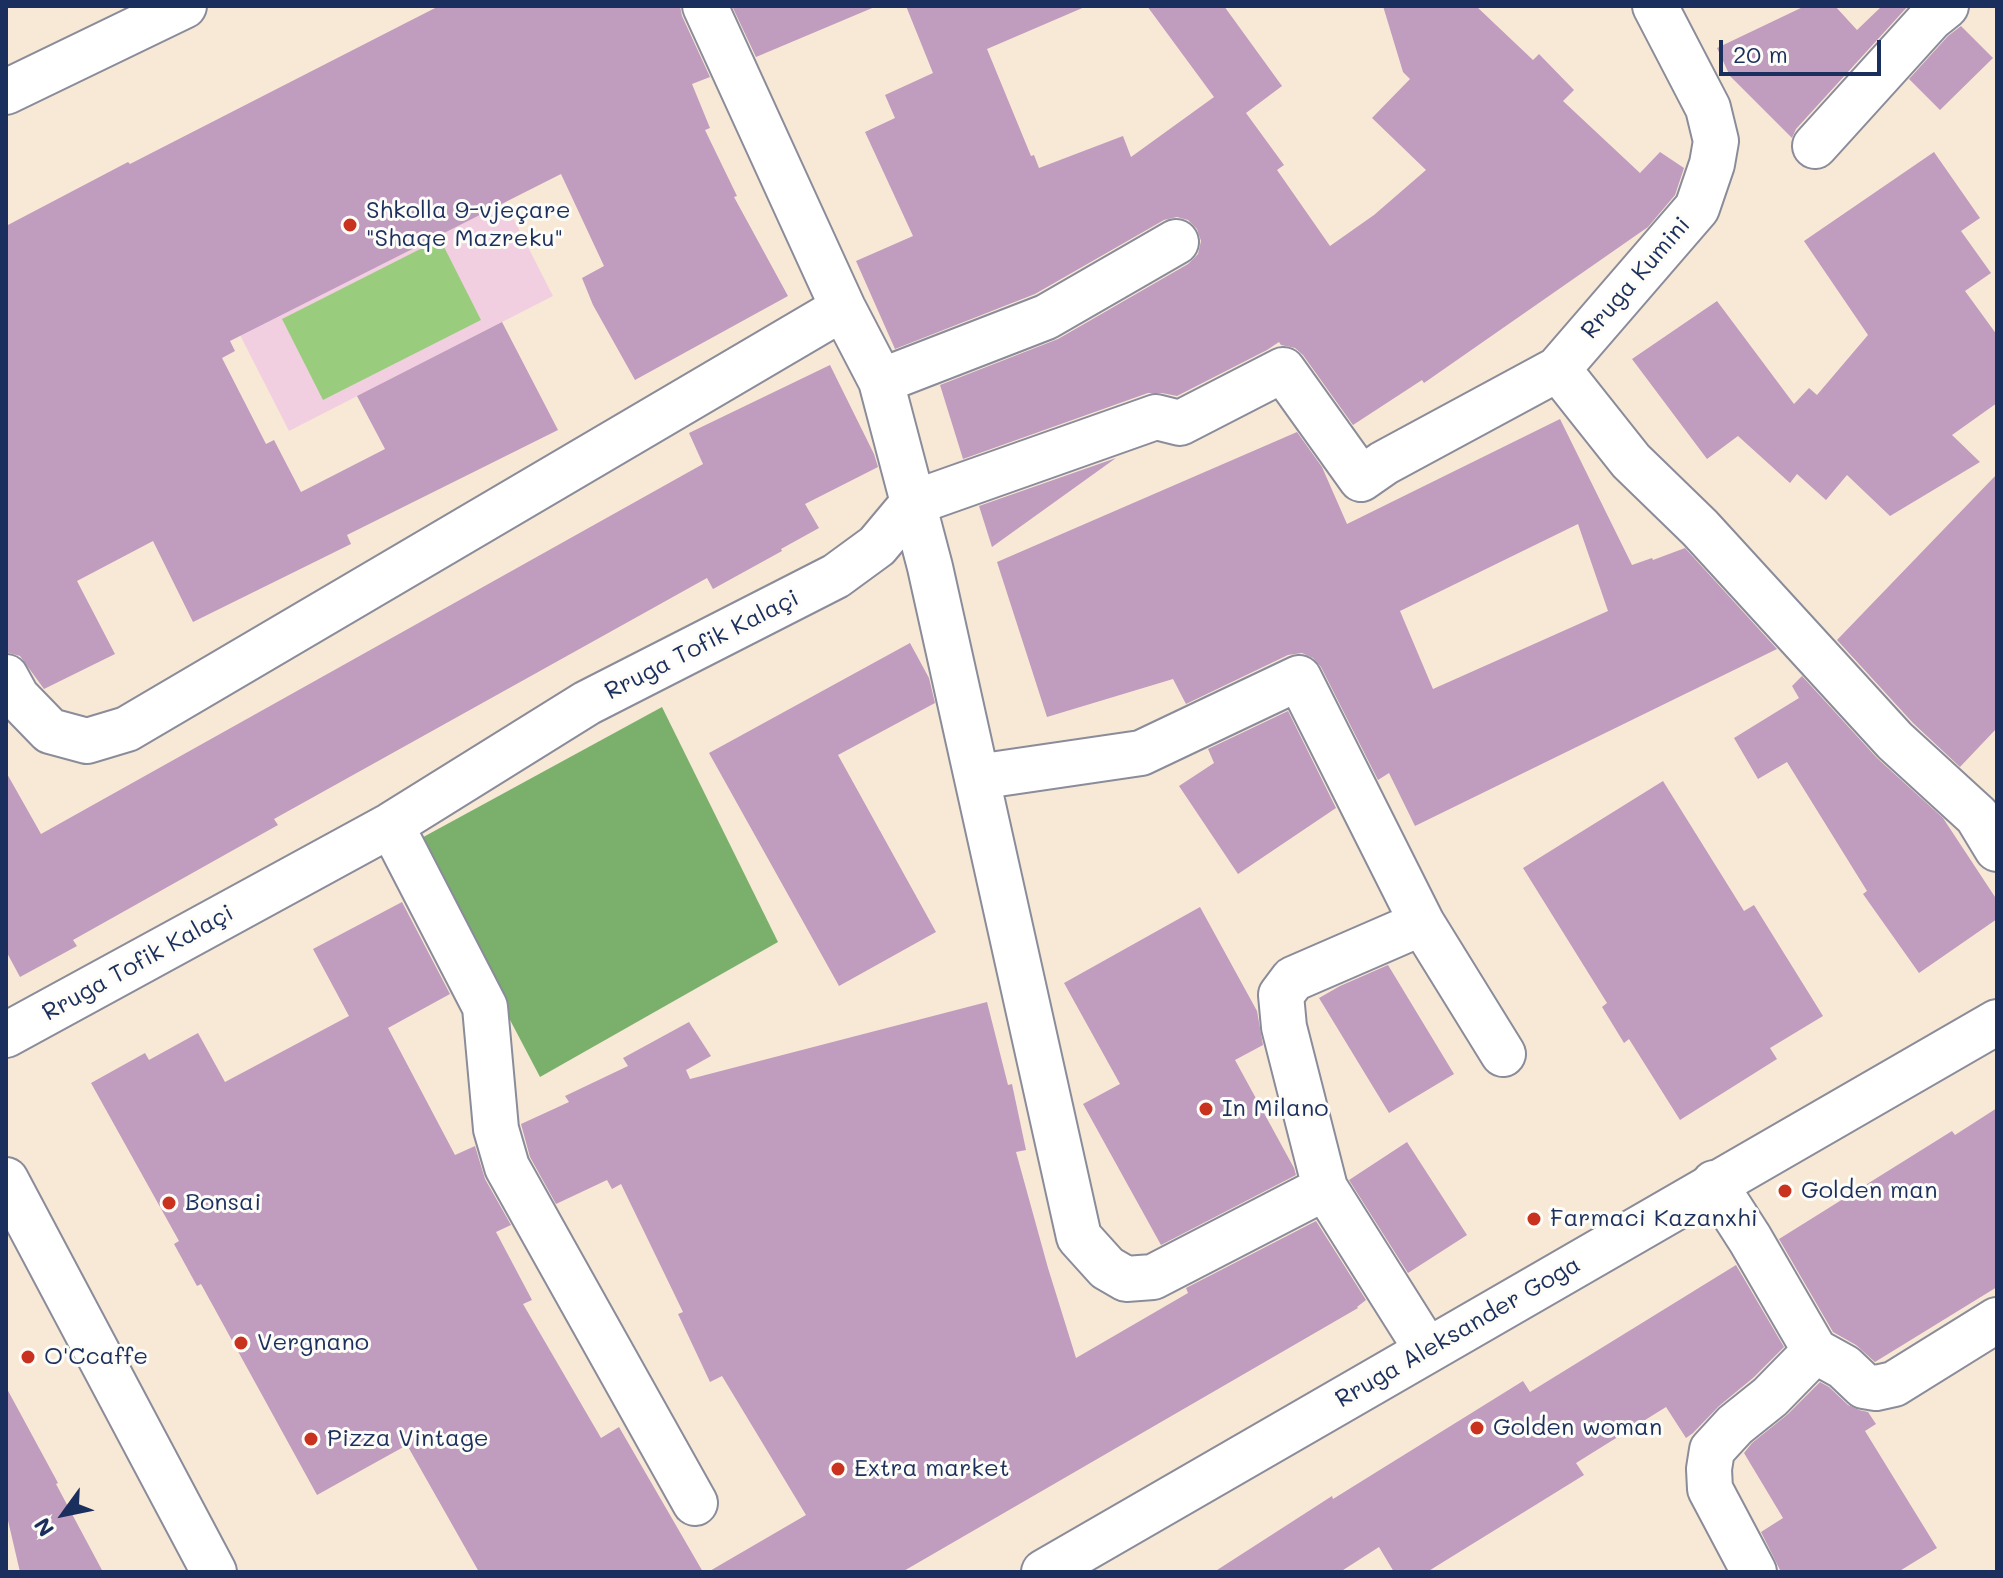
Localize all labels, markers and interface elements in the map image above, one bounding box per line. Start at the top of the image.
scale bar [1723,24,1885,74]
text: 20 m [1733,38,1788,69]
place label: Shkolla 9-vjeçare "Shaqe Mazreku" [366,197,571,253]
street label: Rruga Kumini [1575,211,1697,345]
marker: Shkolla 9-vjeçare "Shaqe Mazreku" [341,216,359,234]
street label: Rruga Tofik Kalaçi [600,584,804,706]
street label: Rruga Tofik Kalaçi [38,899,238,1027]
place label: In Milano [1222,1095,1328,1123]
marker: In Milano [1197,1100,1215,1118]
place label: Golden man [1801,1177,1937,1205]
marker: Golden man [1776,1182,1794,1200]
place label: Bonsai [185,1189,261,1217]
marker: Bonsai [160,1194,178,1212]
place label: Farmaci Kazanxhi [1550,1205,1758,1233]
marker: Farmaci Kazanxhi [1525,1210,1543,1228]
street label: Rruga Aleksander Goga [1330,1250,1586,1414]
place label: Vergnano [257,1329,369,1357]
marker: Vergnano [232,1334,250,1352]
place label: O'Ccaffe [44,1343,148,1371]
marker: O'Ccaffe [19,1348,37,1366]
place label: Golden woman [1493,1414,1662,1442]
marker: Golden woman [1468,1419,1486,1437]
place label: Pizza Vintage [327,1425,489,1453]
marker: Pizza Vintage [302,1430,320,1448]
place label: Extra market [854,1455,1009,1483]
marker: Extra market [829,1460,847,1478]
north arrow [24,1474,104,1554]
text: N [27,1512,60,1542]

